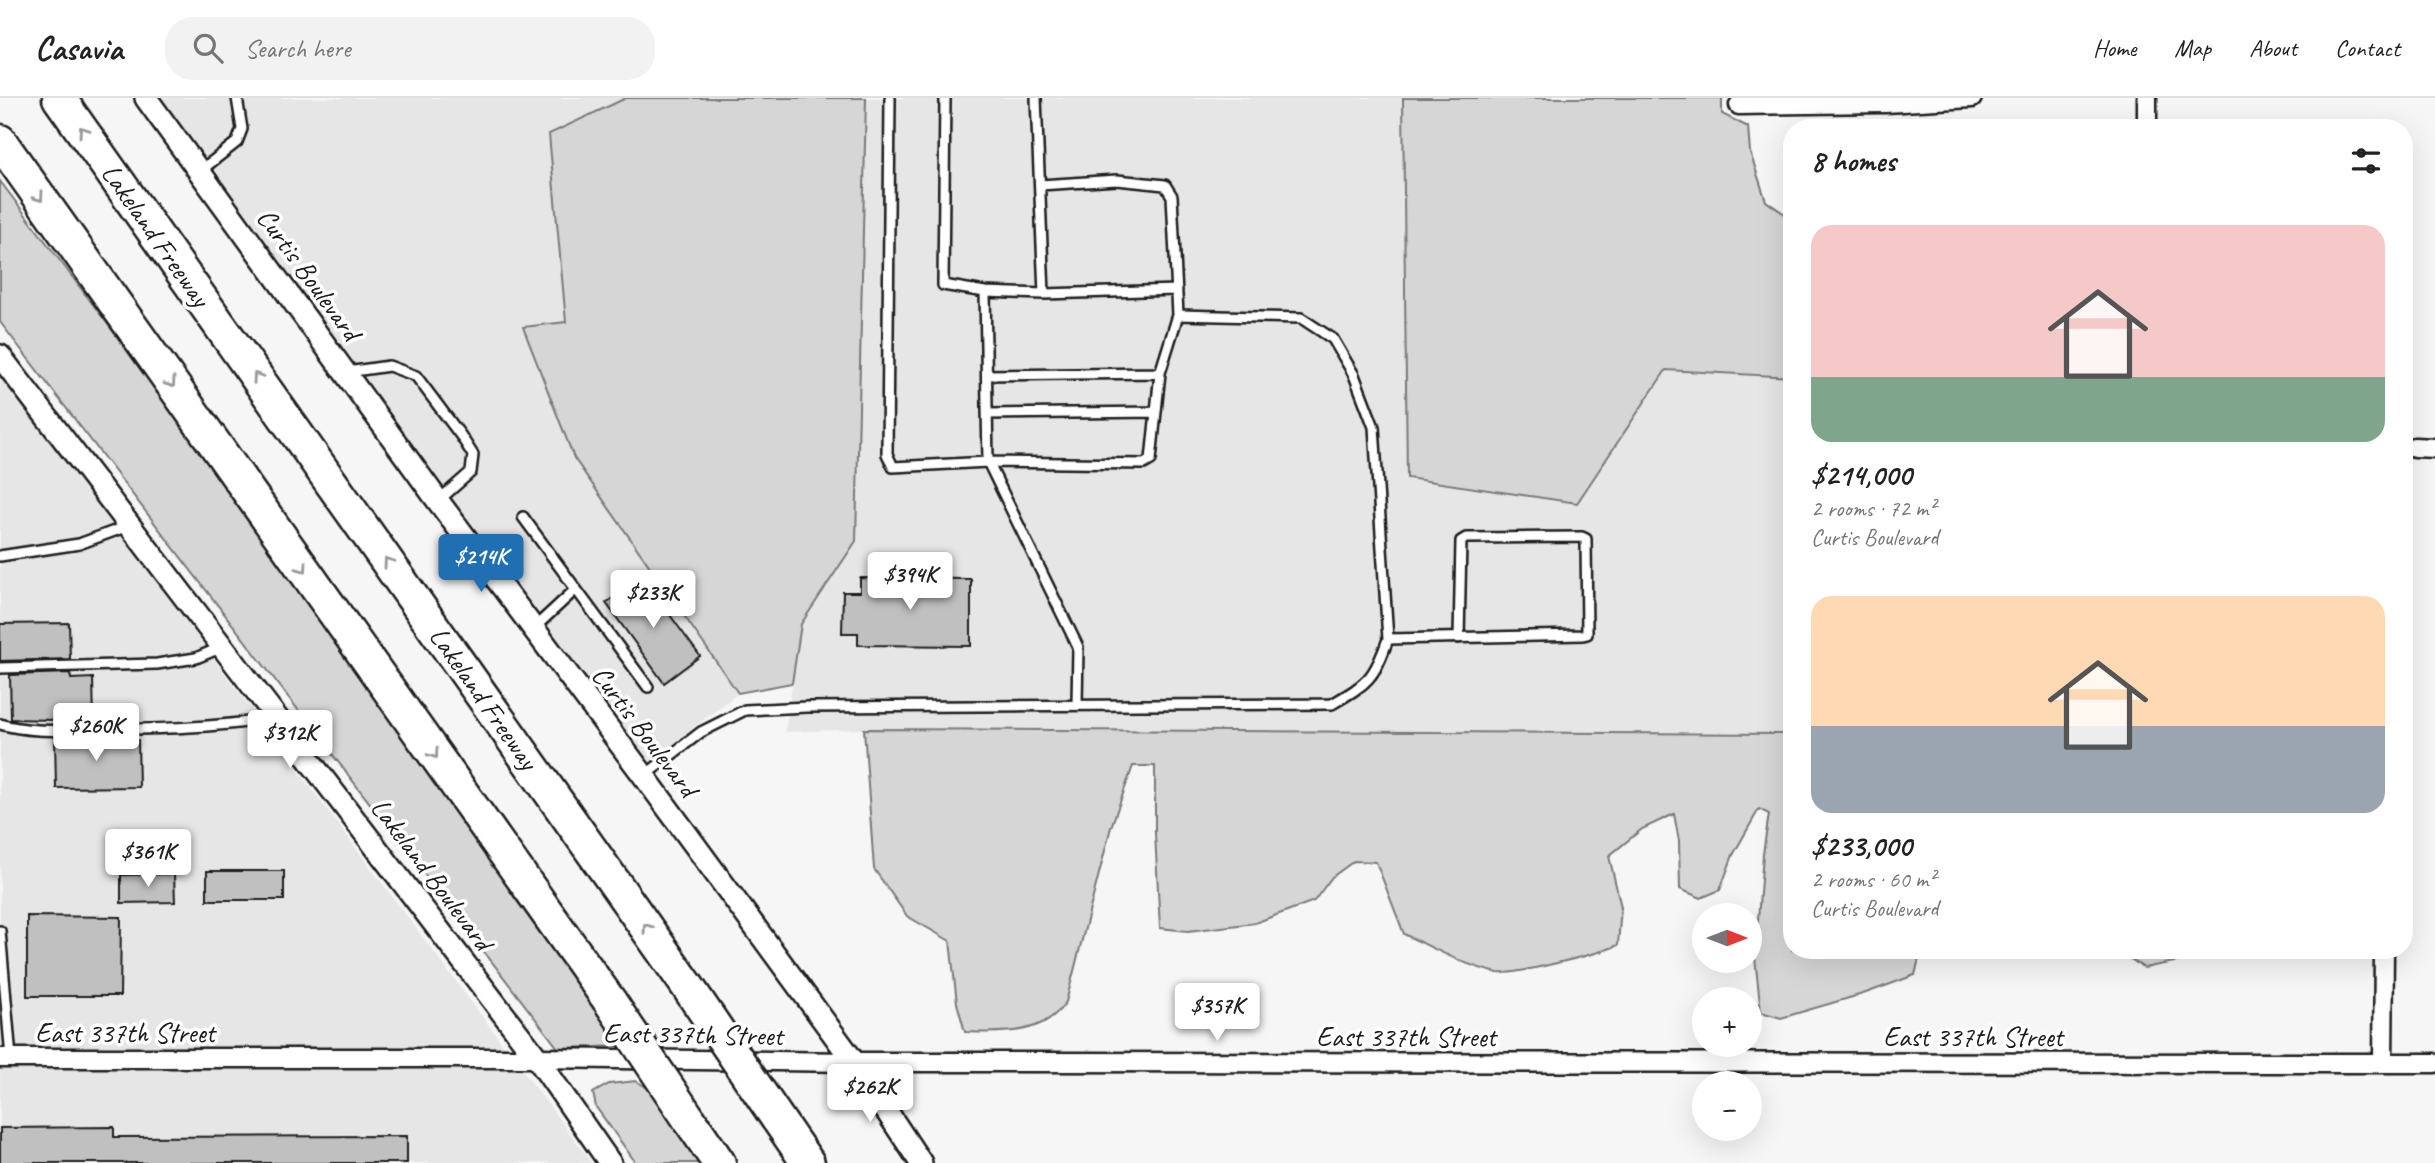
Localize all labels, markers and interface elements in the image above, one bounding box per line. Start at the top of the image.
search box [165,17,655,80]
text: Casavia [35,27,123,69]
icon: search [189,29,227,67]
text: Search here [245,32,351,65]
text: Home [2093,33,2136,63]
text: Map [2174,33,2211,63]
text: About [2249,33,2297,63]
text: Contact [2335,33,2400,63]
one-way arrow [79,126,91,139]
text: 8 homes [1811,142,1896,180]
icon: filters [2347,142,2385,180]
street label: Lakeland Freeway [94,157,220,315]
one-way arrow [31,189,44,202]
street label: Curtis Boulevard [249,201,371,350]
icon: home [2035,271,2161,397]
one-way arrow [252,372,265,385]
one-way arrow [163,375,175,388]
text: $214,000 [1811,456,1911,494]
text: 2 rooms · 72 m² [1811,494,1935,523]
text: Curtis Boulevard [1811,523,1938,552]
pin: $214K [432,534,530,594]
text: $214K [454,542,508,571]
pin: $394K [861,552,959,612]
one-way arrow [384,557,396,570]
one-way arrow [294,560,307,573]
text: $394K [884,560,936,589]
pin: $233K [604,570,702,630]
text: $233K [626,578,680,607]
street label: Lakeland Freeway [422,620,548,778]
icon: home [2035,642,2161,768]
street label: Curtis Boulevard [584,659,708,807]
pin: $260K [47,704,145,763]
pin: $312K [241,710,339,770]
text: $260K [69,711,123,740]
text: $312K [263,718,317,747]
one-way arrow [426,746,438,759]
street label: Lakeland Boulevard [363,791,503,960]
text: $233,000 [1811,827,1911,865]
pin: $361K [99,830,197,889]
text: $361K [121,837,175,866]
text: 2 rooms · 60 m² [1811,865,1935,894]
text: Curtis Boulevard [1811,894,1938,923]
north arrow [1692,903,1762,973]
map controls [1692,903,1762,1141]
one-way arrow [643,923,655,936]
pin: $357K [1168,984,1266,1043]
button: + [1692,987,1762,1057]
text: $357K [1191,991,1243,1020]
street label: East 337th Street [35,1015,218,1050]
street label: East 337th Street [603,1015,786,1053]
street label: East 337th Street [1316,1019,1499,1054]
street label: East 337th Street [1883,1019,2066,1054]
pin: $262K [821,1065,919,1124]
button: − [1692,1071,1762,1141]
text: $262K [843,1072,897,1101]

